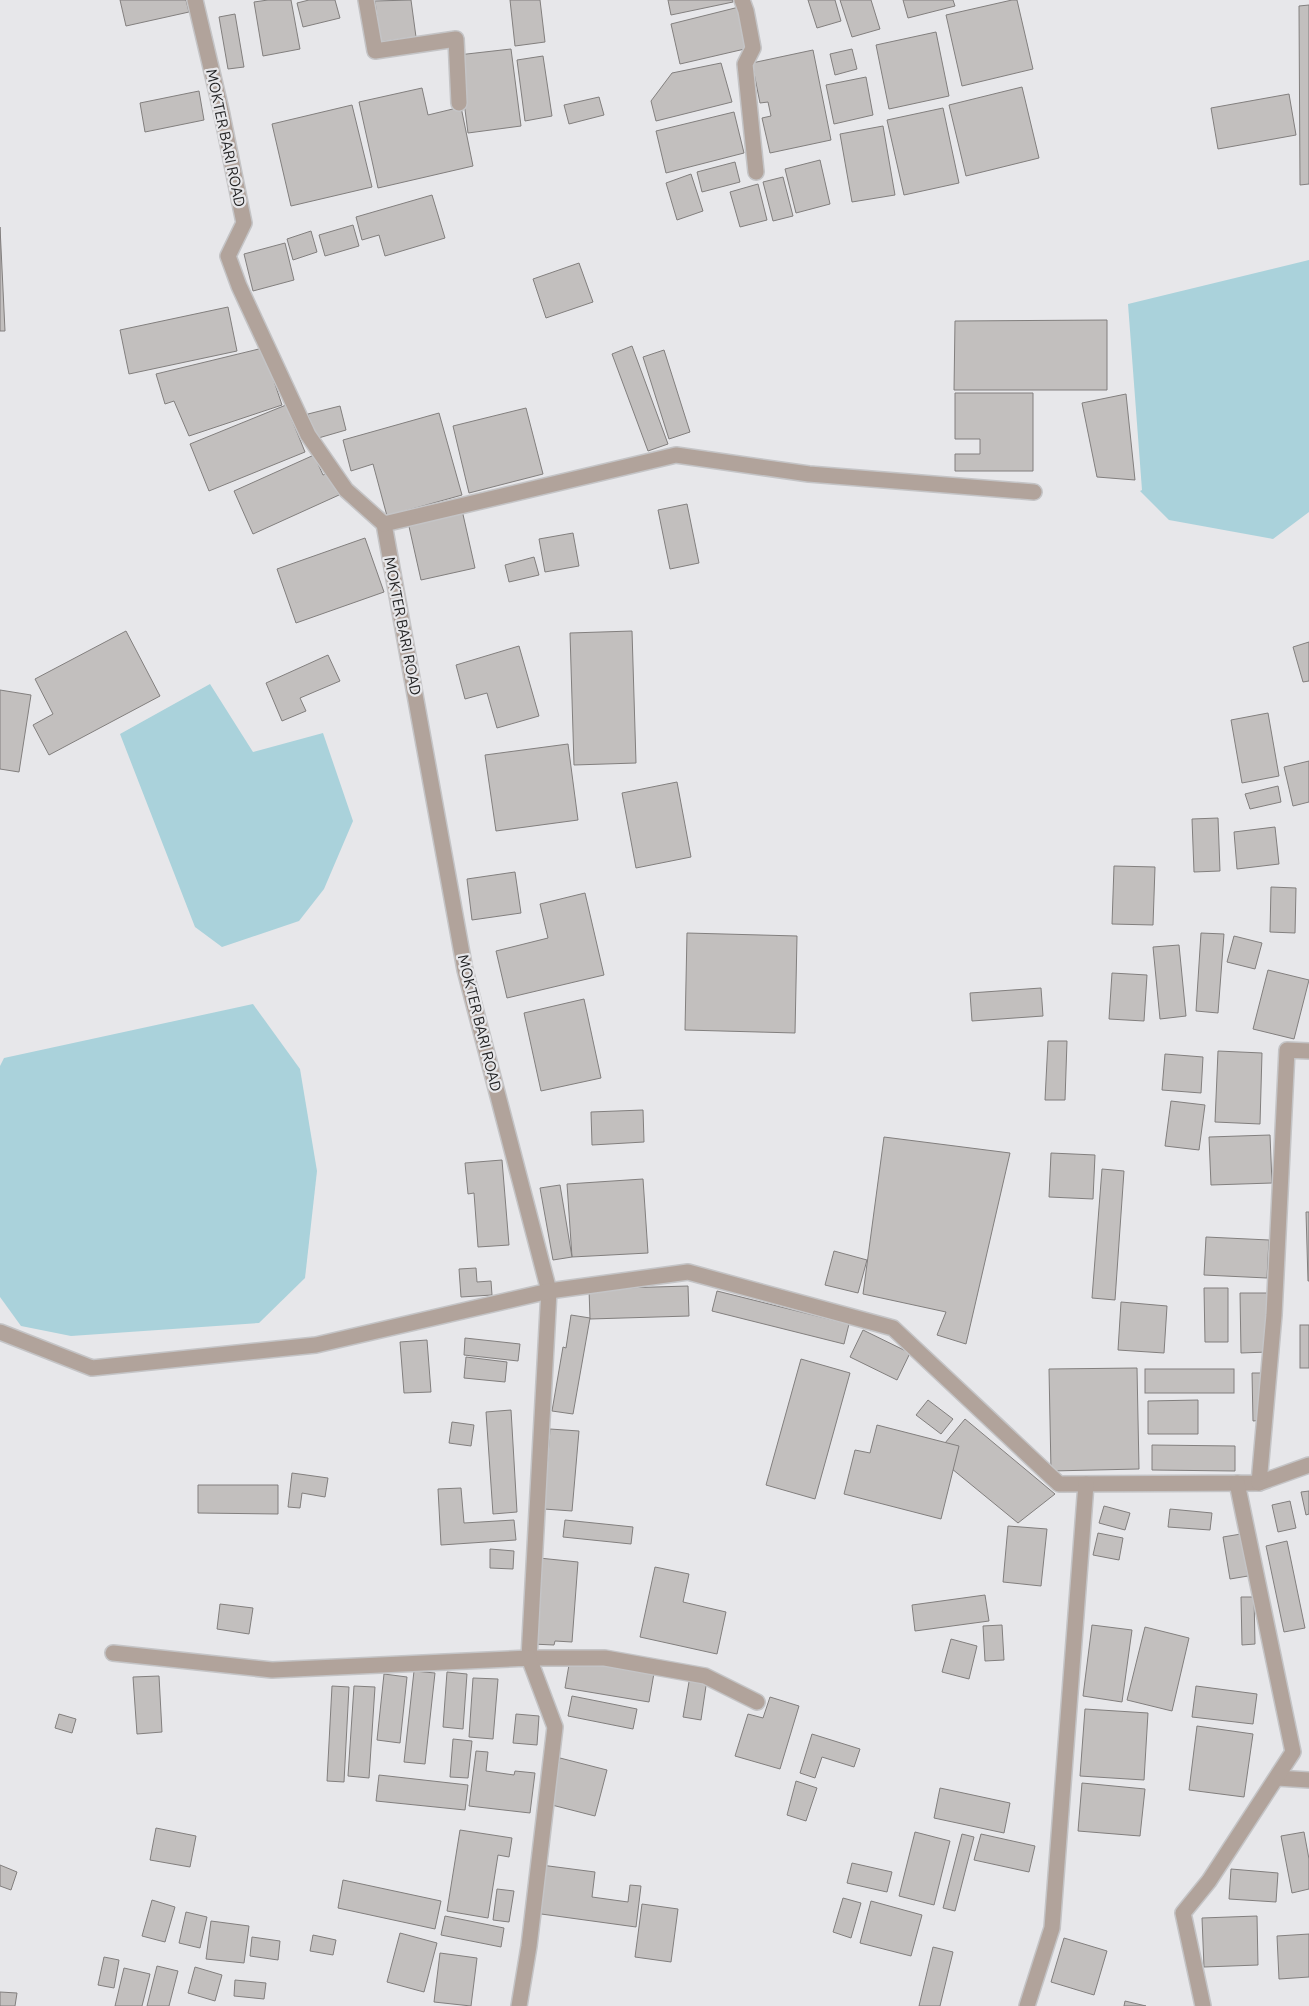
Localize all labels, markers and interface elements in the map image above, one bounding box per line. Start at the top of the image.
street label: MOKTER BARI ROAD [203,67,249,209]
street label: MOKTER BARI ROAD [381,555,425,697]
street label: MOKTER BARI ROAD [455,953,505,1093]

